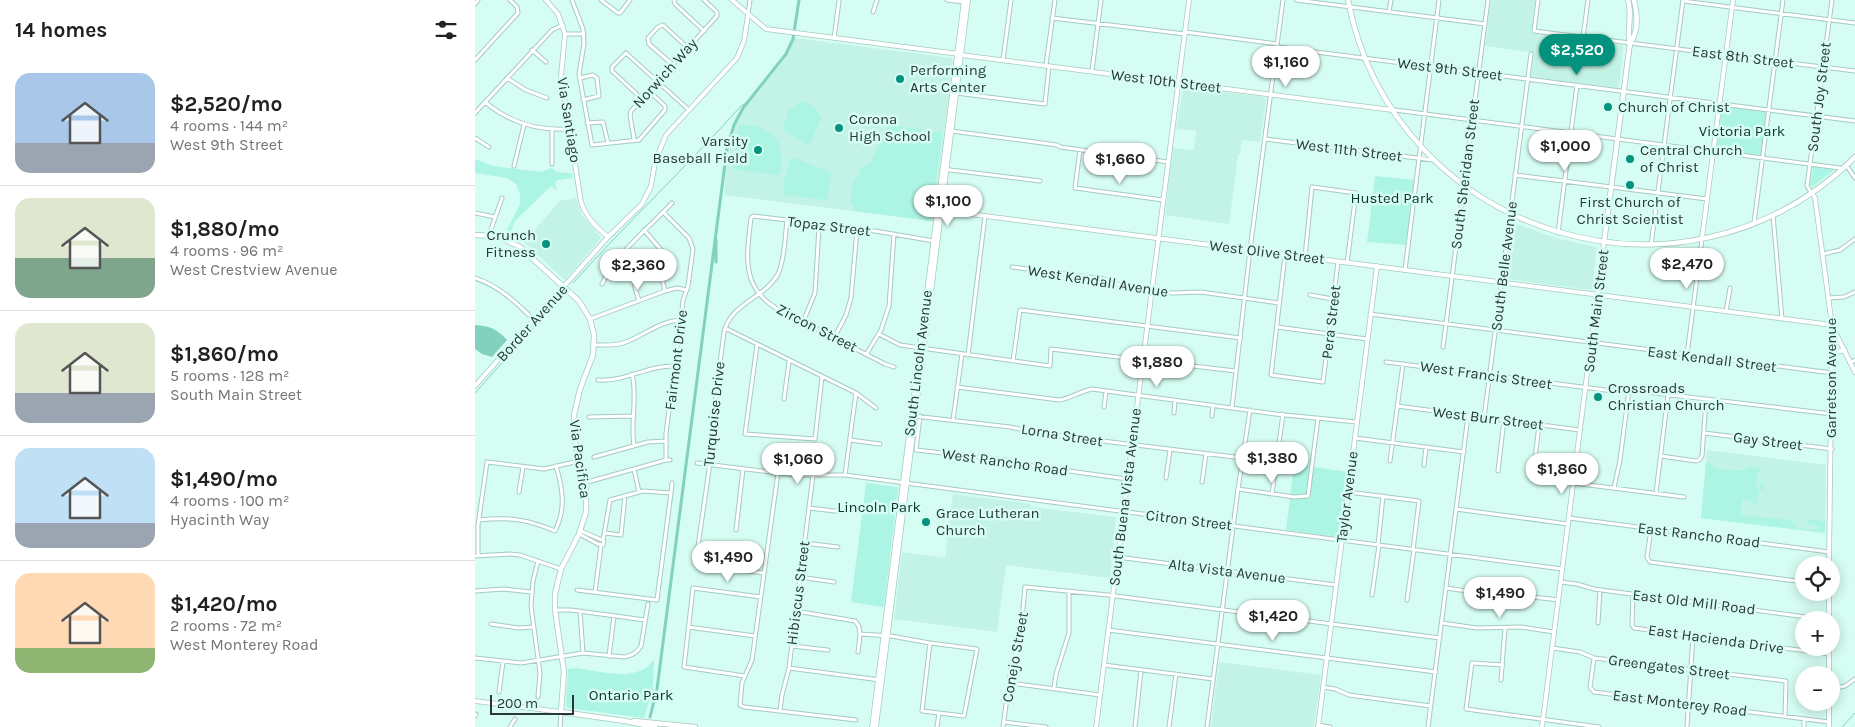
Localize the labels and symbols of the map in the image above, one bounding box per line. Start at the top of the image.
street label: Norwich Way [629,34,701,112]
pin: $2,520 [1536,34,1618,76]
street label: South Joy Street [1803,41,1835,153]
street label: East 8th Street [1691,42,1795,72]
pin: $1,160 [1245,46,1327,88]
street label: West 9th Street [1396,54,1504,84]
place label: Performing Arts Center [910,61,987,96]
street label: West 10th Street [1110,65,1223,97]
marker: Performing Arts Center [894,73,906,85]
street label: Via Santiago [553,76,585,164]
street label: South Sheridan Street [1447,97,1483,250]
place label: Church of Christ [1618,98,1730,116]
marker: Church of Christ [1602,101,1614,113]
place label: Corona High School [849,110,931,145]
marker: Corona High School [833,122,845,134]
park label: Victoria Park [1699,122,1785,140]
pin: $1,000 [1524,130,1606,172]
place label: Varsity Baseball Field [653,132,748,167]
street label: West 11th Street [1295,135,1404,166]
place label: Central Church of Christ [1640,141,1743,176]
pin: $1,660 [1079,142,1161,185]
marker: Varsity Baseball Field [752,144,764,156]
marker: Central Church of Christ [1624,153,1636,165]
marker: First Church of Christ Scientist [1624,179,1636,191]
pin: $1,100 [907,184,989,227]
park label: Husted Park [1350,189,1434,207]
place label: First Church of Christ Scientist [1577,193,1684,228]
street label: South Belle Avenue [1487,200,1521,332]
street label: Topaz Street [787,212,872,240]
place label: Crunch Fitness [486,226,536,261]
street label: West Olive Street [1208,236,1326,268]
marker: Crunch Fitness [540,238,552,250]
pin: $2,360 [597,248,679,291]
street label: South Main Street [1580,248,1613,374]
pin: $2,470 [1646,248,1728,290]
street label: West Kendall Avenue [1026,261,1170,301]
street label: Border Avenue [493,281,571,365]
street label: Pera Street [1318,284,1345,360]
street label: South Lincoln Avenue [900,289,936,437]
street label: Zircon Street [773,300,861,356]
street label: Fairmont Drive [661,309,691,411]
street label: Garretson Avenue [1822,318,1840,438]
street label: East Kendall Street [1646,342,1778,376]
pin: $1,880 [1116,346,1198,388]
street label: West Francis Street [1419,357,1554,393]
street label: Turquoise Drive [700,361,728,467]
place label: Crossroads Christian Church [1608,379,1725,414]
marker: Crossroads Christian Church [1592,391,1604,403]
street label: West Burr Street [1431,402,1545,434]
street label: South Buena Vista Avenue [1105,407,1145,587]
street label: Via Pacifica [566,419,594,499]
street label: Lorna Street [1020,420,1105,450]
street label: Gay Street [1732,428,1804,454]
pin: $1,060 [757,442,839,485]
pin: $1,380 [1231,442,1313,484]
street label: West Rancho Road [941,444,1069,480]
street label: Taylor Avenue [1332,450,1362,544]
pin: $1,860 [1521,452,1603,495]
park label: Lincoln Park [837,498,921,516]
place label: Grace Lutheran Church [936,504,1040,539]
street label: Citron Street [1145,506,1233,534]
marker: Grace Lutheran Church [920,516,932,528]
street label: East Rancho Road [1637,519,1761,551]
street label: Hibiscus Street [783,539,813,646]
pin: $1,490 [687,540,769,583]
street label: Alta Vista Avenue [1167,555,1287,587]
pin: $1,490 [1459,576,1541,619]
street label: East Old Mill Road [1631,586,1757,618]
pin: $1,420 [1232,600,1314,642]
street label: Conejo Street [998,610,1032,704]
street label: East Hacienda Drive [1647,621,1785,657]
street label: Greengates Street [1607,651,1731,683]
park label: Ontario Park [589,686,673,704]
street label: East Monterey Road [1612,686,1748,720]
scale bar [490,692,574,715]

